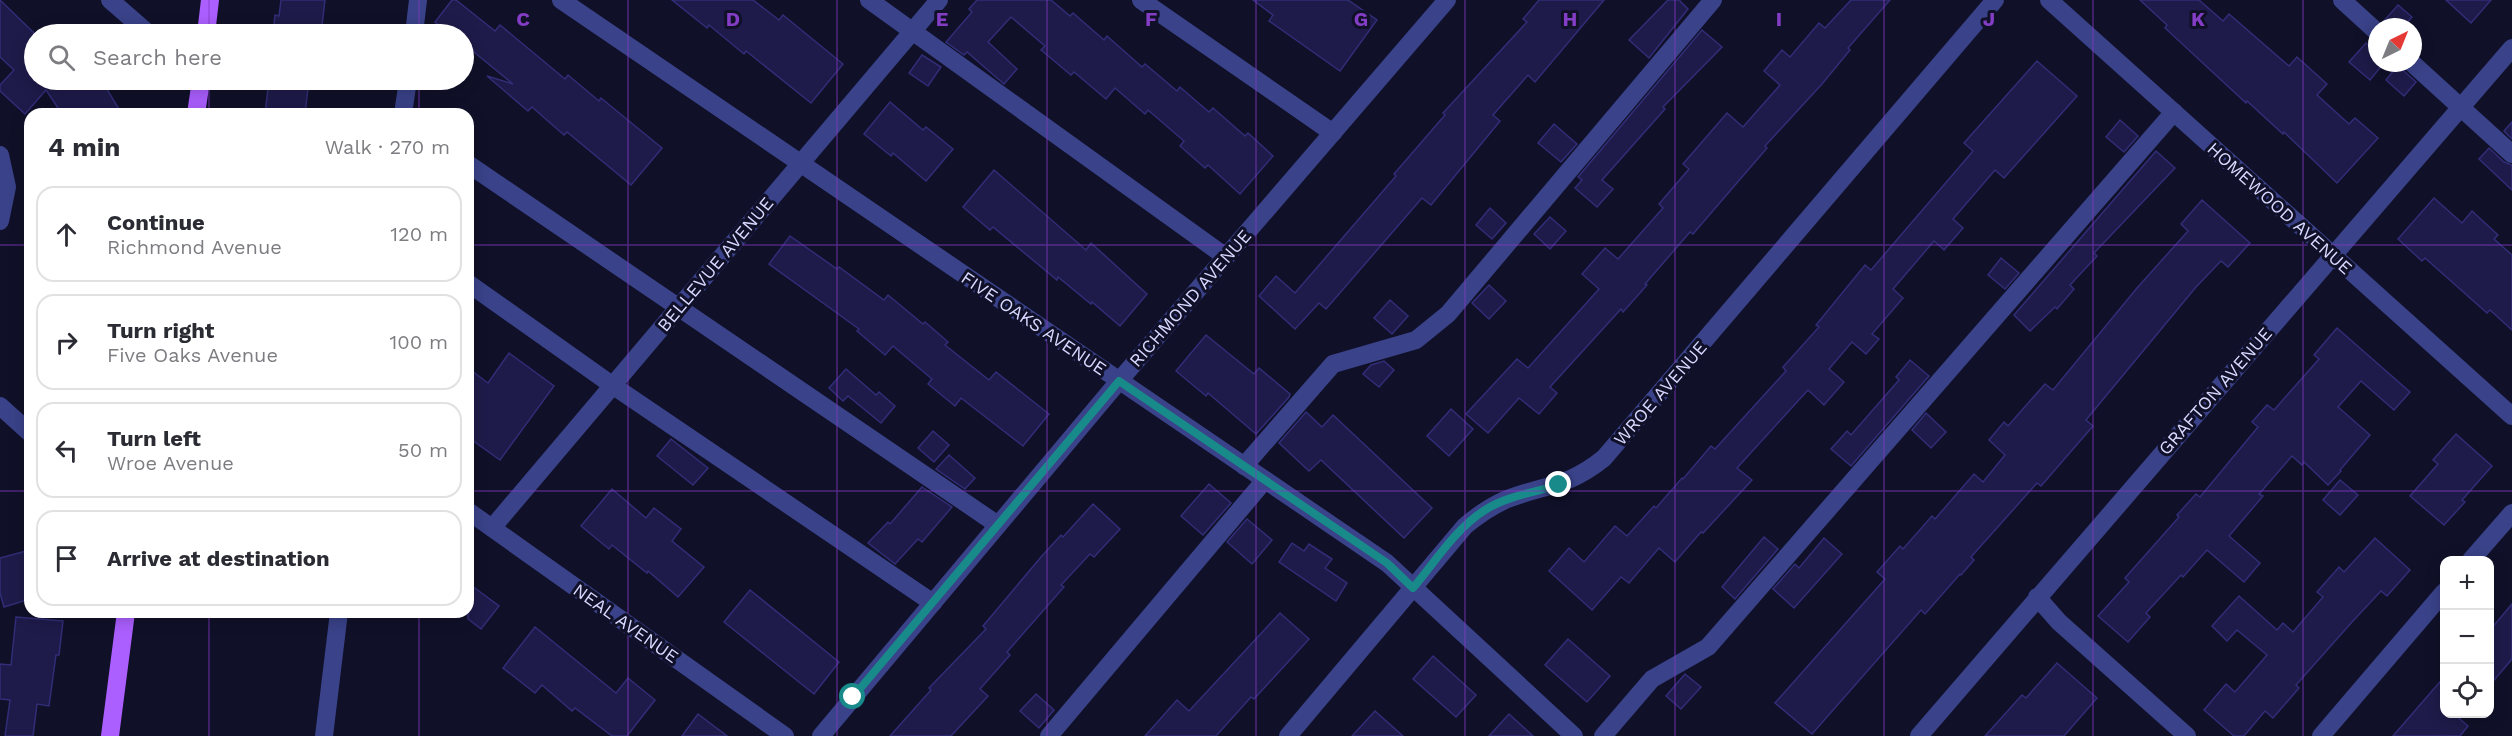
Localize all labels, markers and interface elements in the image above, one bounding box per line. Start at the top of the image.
text: C [516,7,530,31]
text: D [726,7,740,31]
text: E [936,7,948,31]
text: F [1145,7,1157,31]
text: G [1354,7,1368,31]
text: H [1563,7,1577,31]
text: I [1776,7,1782,31]
text: J [1983,7,1995,31]
text: K [2191,7,2205,31]
north arrow [2368,18,2422,72]
search box [24,24,474,90]
icon: search [45,41,78,74]
text: Search here [93,45,222,70]
text: 4 min [48,132,120,162]
text: Walk · 270 m [325,135,450,159]
street label: HOMEWOOD AVENUE [2203,137,2357,279]
street label: BELLEVUE AVENUE [653,193,777,335]
text: Continue [107,210,205,235]
icon: ahead [50,218,83,251]
text: 120 m [390,222,448,246]
street label: RICHMOND AVENUE [1125,225,1255,371]
text: Richmond Avenue [107,235,282,259]
street label: FIVE OAKS AVENUE [958,267,1110,379]
text: Turn right [107,318,214,343]
street label: GRAFTON AVENUE [2154,323,2276,459]
icon: right [50,326,83,359]
text: 100 m [389,330,448,354]
street label: WROE AVENUE [1609,337,1711,449]
text: Five Oaks Avenue [107,343,278,367]
text: Turn left [107,426,201,451]
icon: left [50,434,83,467]
text: 50 m [398,438,448,462]
text: Wroe Avenue [107,451,234,475]
route end [1545,471,1571,497]
icon: arrive [50,542,83,575]
text: Arrive at destination [107,546,330,571]
map controls [2440,556,2494,718]
button: + [2440,556,2494,610]
street label: NEAL AVENUE [569,579,683,667]
button: − [2440,610,2494,664]
button: locate [2440,664,2494,718]
route start [839,683,865,709]

